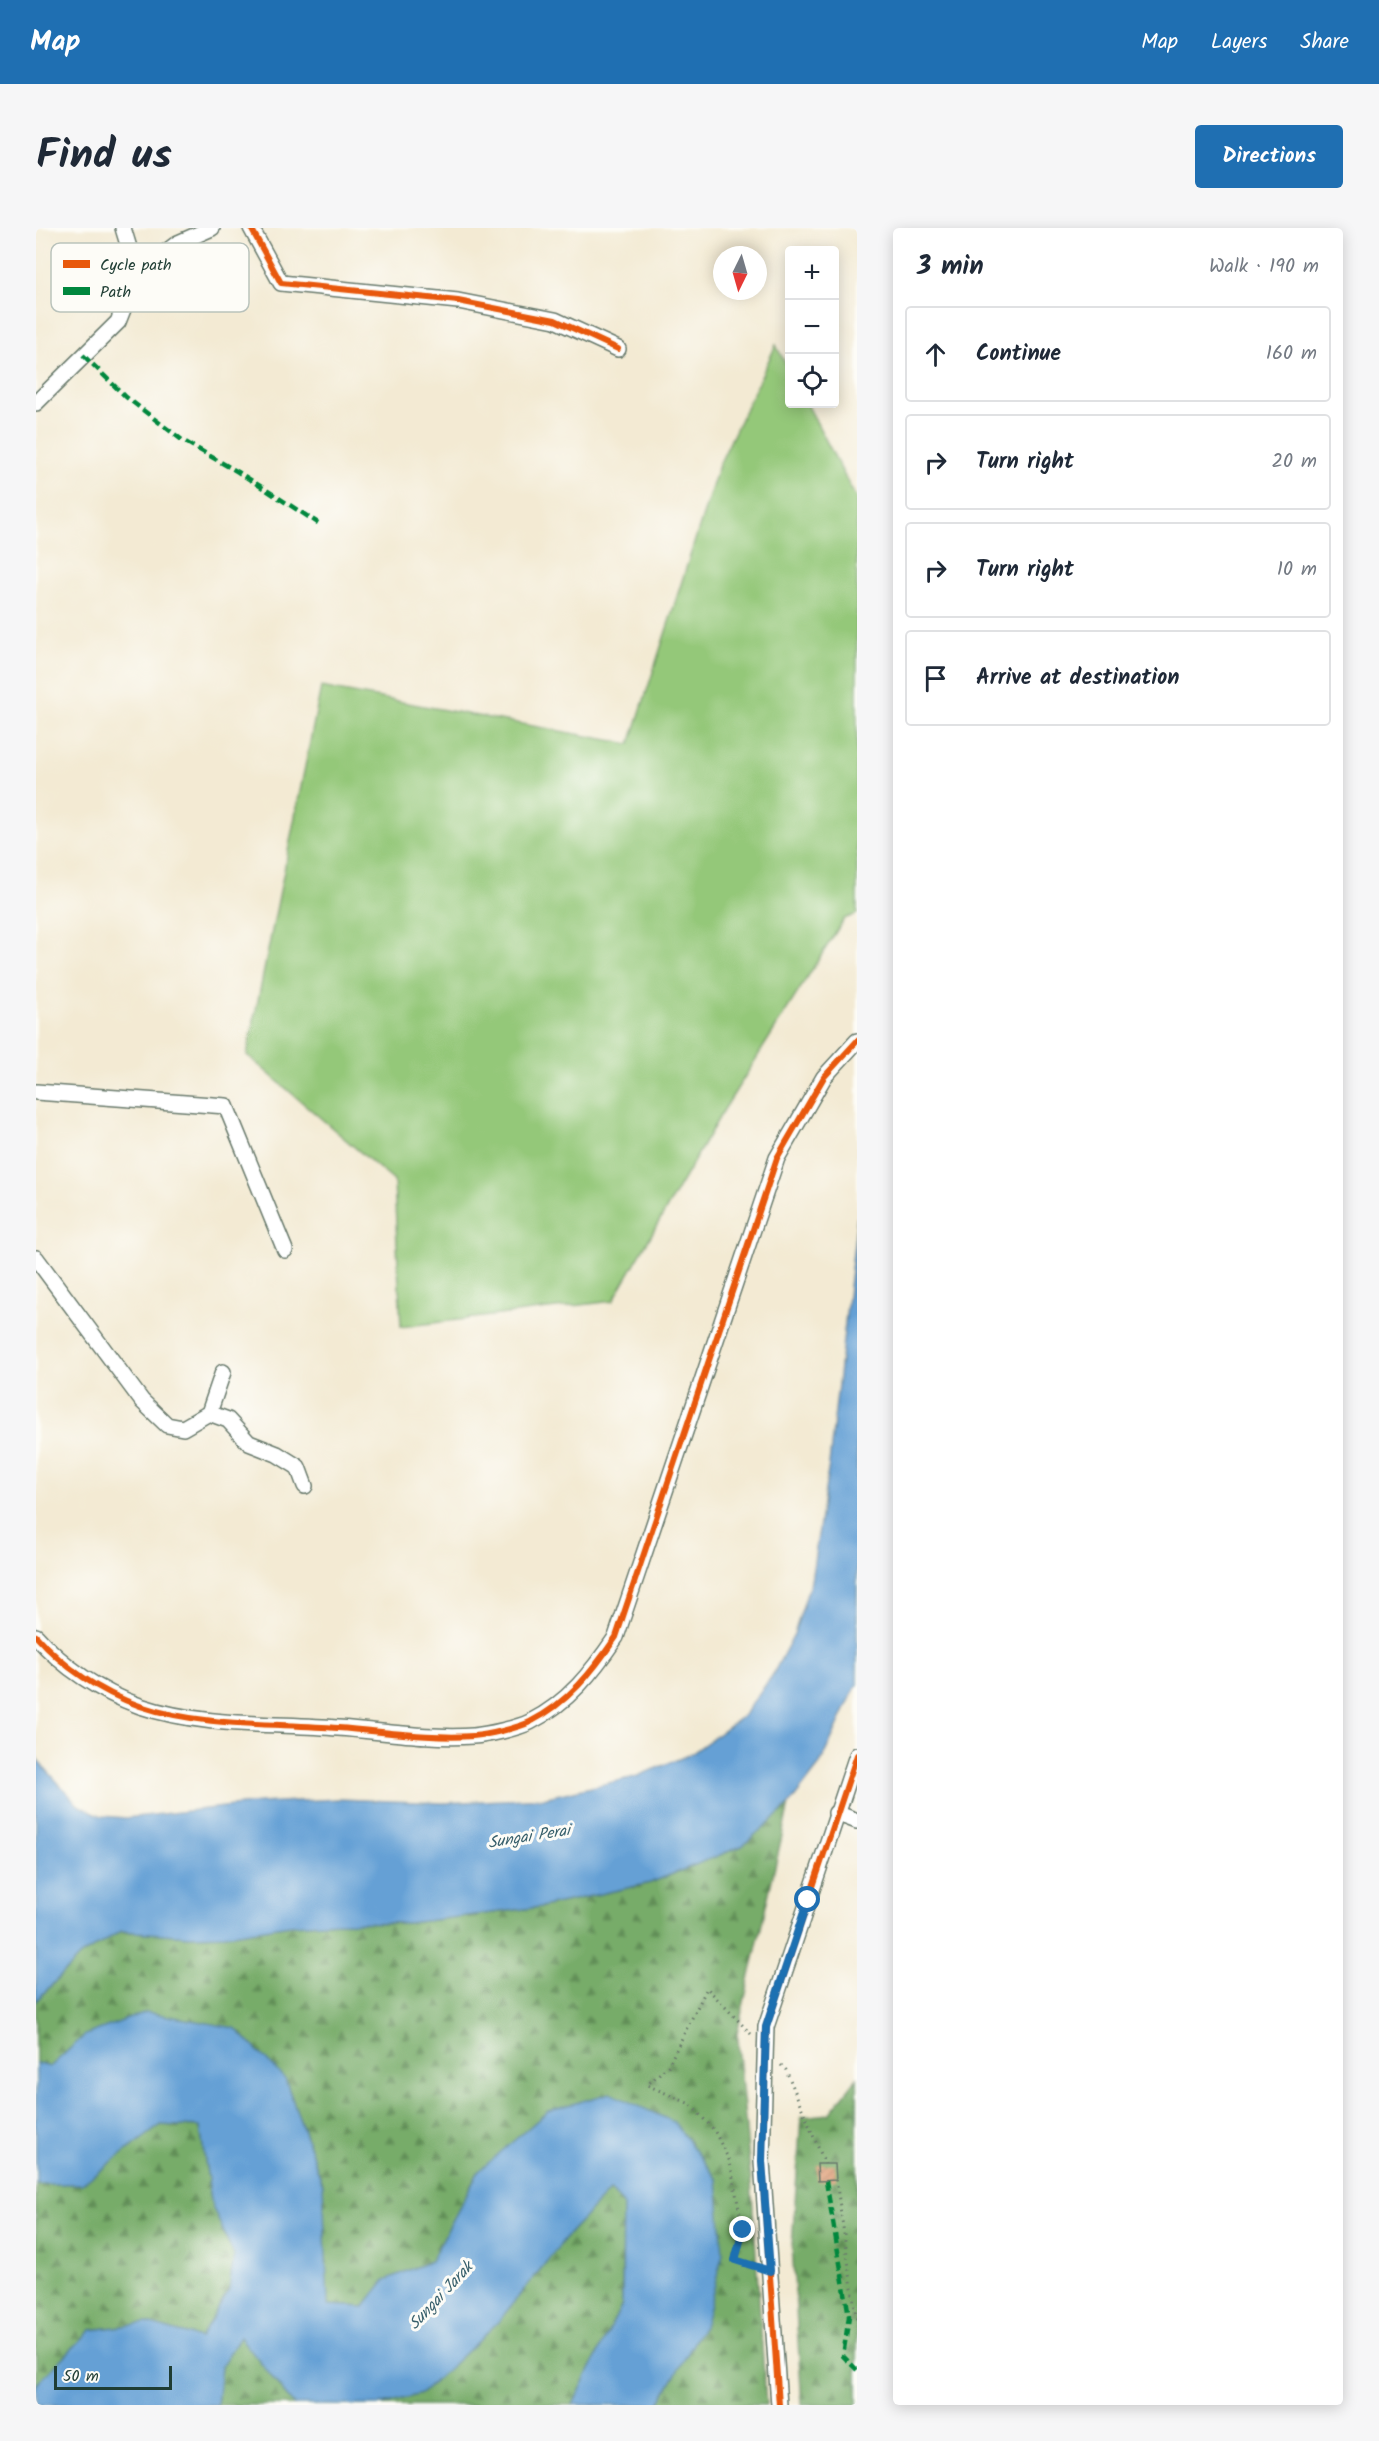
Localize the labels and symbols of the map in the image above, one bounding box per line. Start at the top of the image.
legend [51,243,249,312]
north arrow [713,246,767,300]
text: Cycle path [100,253,172,278]
text: Path [100,280,131,305]
water label: Sungai Perai [486,1818,575,1856]
route start [794,1886,820,1912]
route end [729,2216,755,2242]
water label: Sungai Jarak [403,2254,481,2336]
scale bar [54,2363,172,2390]

